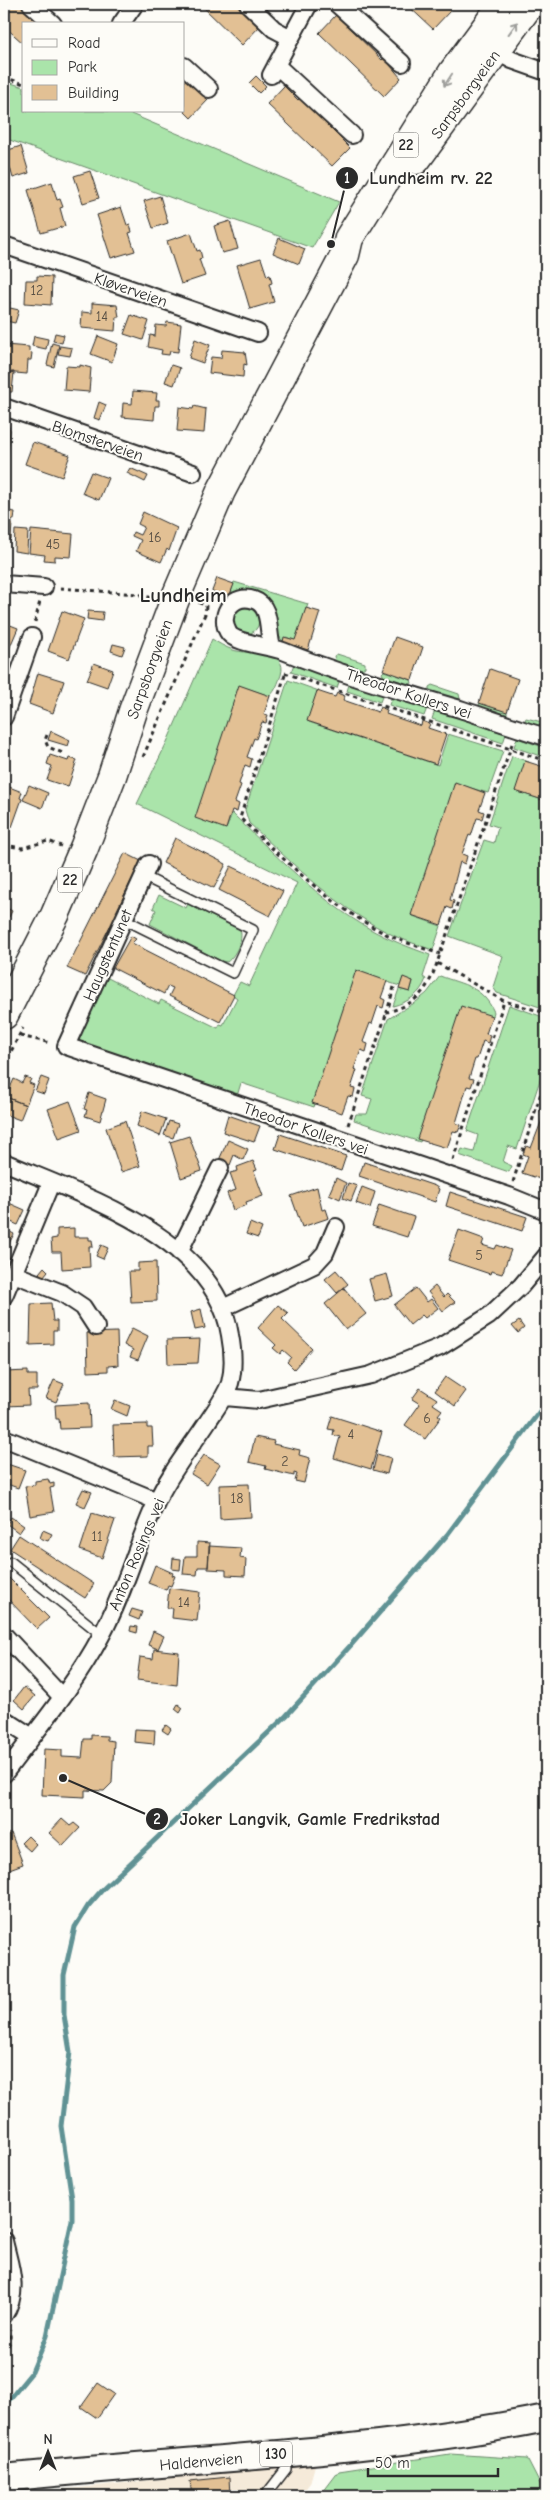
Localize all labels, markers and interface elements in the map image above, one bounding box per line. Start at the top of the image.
one-way arrow [508,21,518,35]
legend [22,22,185,112]
text: Road [68,34,100,52]
street label: Sarpsborgveien [428,47,504,142]
text: Park [68,58,97,76]
one-way arrow [443,72,453,86]
text: Building [68,84,119,102]
road number: 22 [394,132,418,158]
callout: Lundheim rv. 22 [335,161,503,194]
text: Lundheim rv. 22 [369,168,493,189]
text: 1 [344,169,350,187]
street label: Kløverveien [92,269,170,311]
house number: 12 [31,282,43,299]
house number: 14 [96,308,108,325]
street label: Blomsterveien [50,417,146,465]
house number: 16 [148,529,162,546]
house number: 45 [46,536,60,553]
district label: Lundheim [139,583,227,607]
street label: Sarpsborgveien [124,617,176,722]
street label: Theodor Kollers vei [344,665,474,723]
road number: 22 [58,868,82,892]
street label: Haugstentunet [80,906,136,1004]
street label: Theodor Kollers vei [241,1099,370,1159]
house number: 5 [475,1247,483,1264]
house number: 6 [423,1410,431,1427]
house number: 4 [348,1426,355,1443]
house number: 2 [281,1453,289,1470]
house number: 18 [231,1490,243,1507]
street label: Anton Rosings vei [105,1496,169,1613]
house number: 11 [91,1528,103,1545]
house number: 14 [178,1594,190,1611]
callout: Joker Langvik, Gamle Fredrikstad [144,1802,450,1835]
text: Joker Langvik, Gamle Fredrikstad [180,1809,440,1830]
text: 2 [153,1810,161,1828]
north arrow [22,2428,72,2478]
text: N [43,2431,53,2448]
road number: 130 [260,2442,292,2466]
scale bar [368,2445,498,2477]
street label: Haldenveien [159,2449,243,2475]
text: 50 m [375,2454,410,2472]

